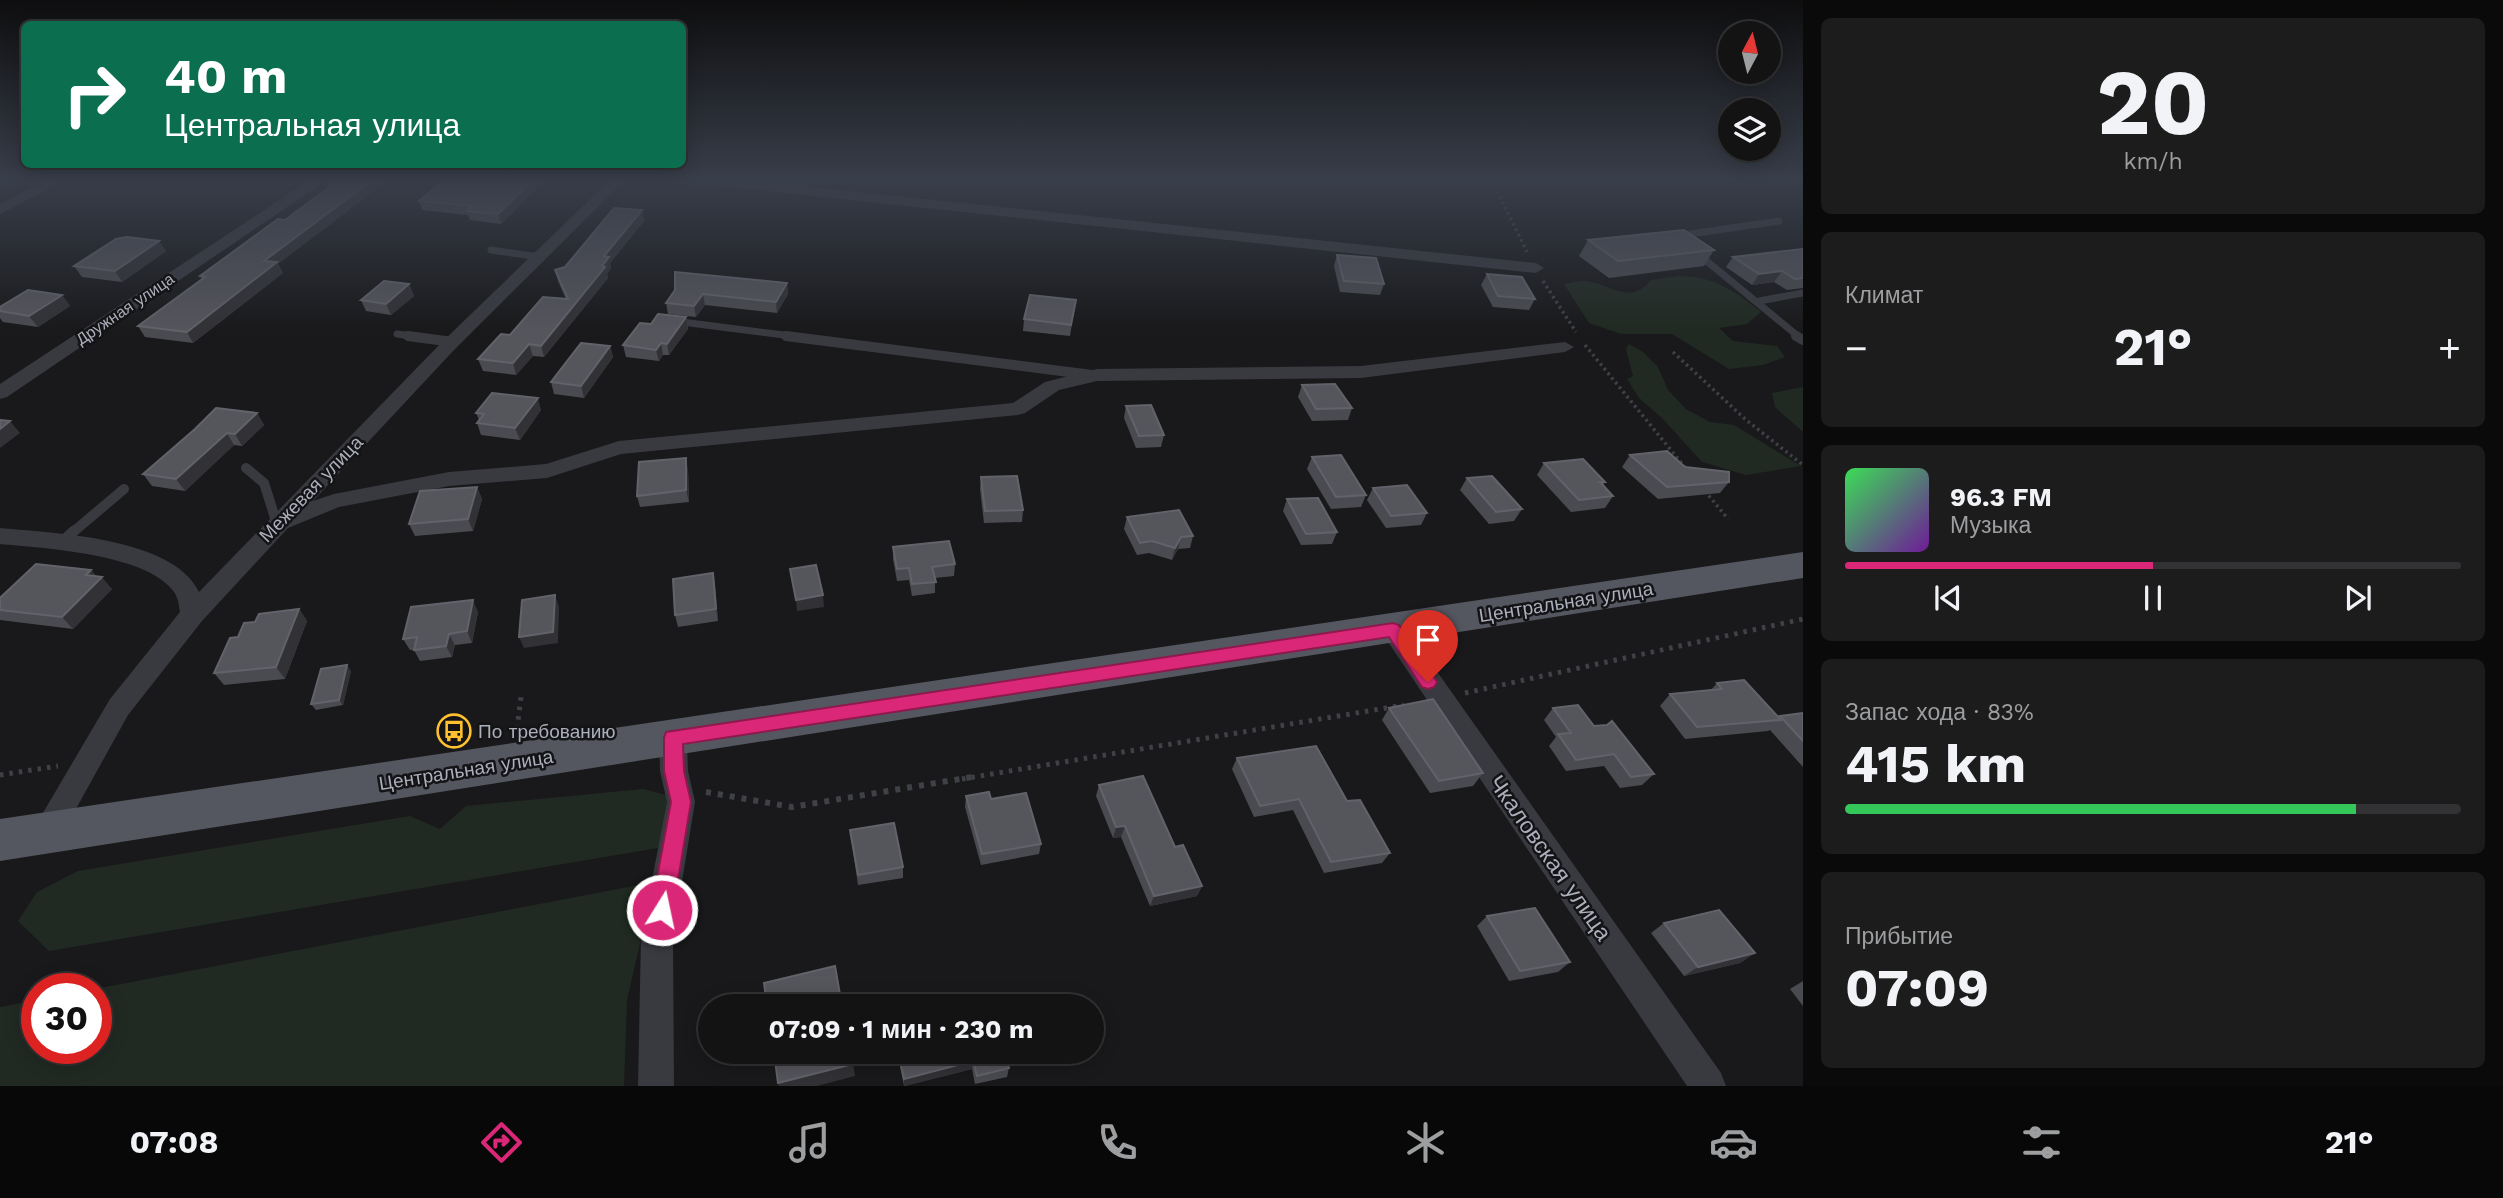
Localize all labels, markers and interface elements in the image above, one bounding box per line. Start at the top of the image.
north arrow [1718,21,1782,84]
map controls [1718,21,1781,161]
text: 40 m [164,47,287,105]
icon: right [49,49,140,140]
text: 20 [2097,49,2209,156]
button: layers [1718,98,1781,161]
text: Центральная улица [164,106,460,144]
text: km/h [2123,148,2183,175]
street label: Дружная улица [72,269,178,349]
text: Климат [1845,282,1923,309]
text: 21° [2113,317,2193,378]
text: − [1845,326,1868,370]
text: + [2438,326,2461,370]
street label: Межевая улица [254,431,368,547]
text: 96.3 FM [1950,482,2052,512]
text: Музыка [1950,512,2031,539]
street label: Центральная улица [1477,577,1655,627]
icon: previous [1929,579,1967,617]
icon: pause [2134,579,2172,617]
icon: next [2339,579,2377,617]
pin [1398,610,1458,682]
icon: arrive [1409,621,1447,659]
text: Запас хода · 83% [1845,699,2034,726]
bus stop icon: По требованию [435,712,473,750]
place label: По требованию [478,720,616,743]
text: 415 km [1845,734,2026,795]
street label: Центральная улица [377,745,555,795]
street label: Чкаловская улица [1483,770,1617,946]
position arrow [625,873,699,947]
text: Прибытие [1845,923,1953,950]
text: 07:09 [1845,958,1989,1019]
speed limit sign: 30 [21,973,112,1064]
text: 07:09 · 1 мин · 230 m [769,1014,1033,1044]
icon: directions [477,1118,526,1167]
icon: music [785,1118,834,1167]
icon: phone [1093,1118,1142,1167]
icon: climate [1401,1118,1450,1167]
icon: car [1709,1118,1758,1167]
icon: filters [2017,1118,2066,1167]
text: 07:08 [129,1123,218,1161]
text: 21° [2325,1123,2374,1161]

